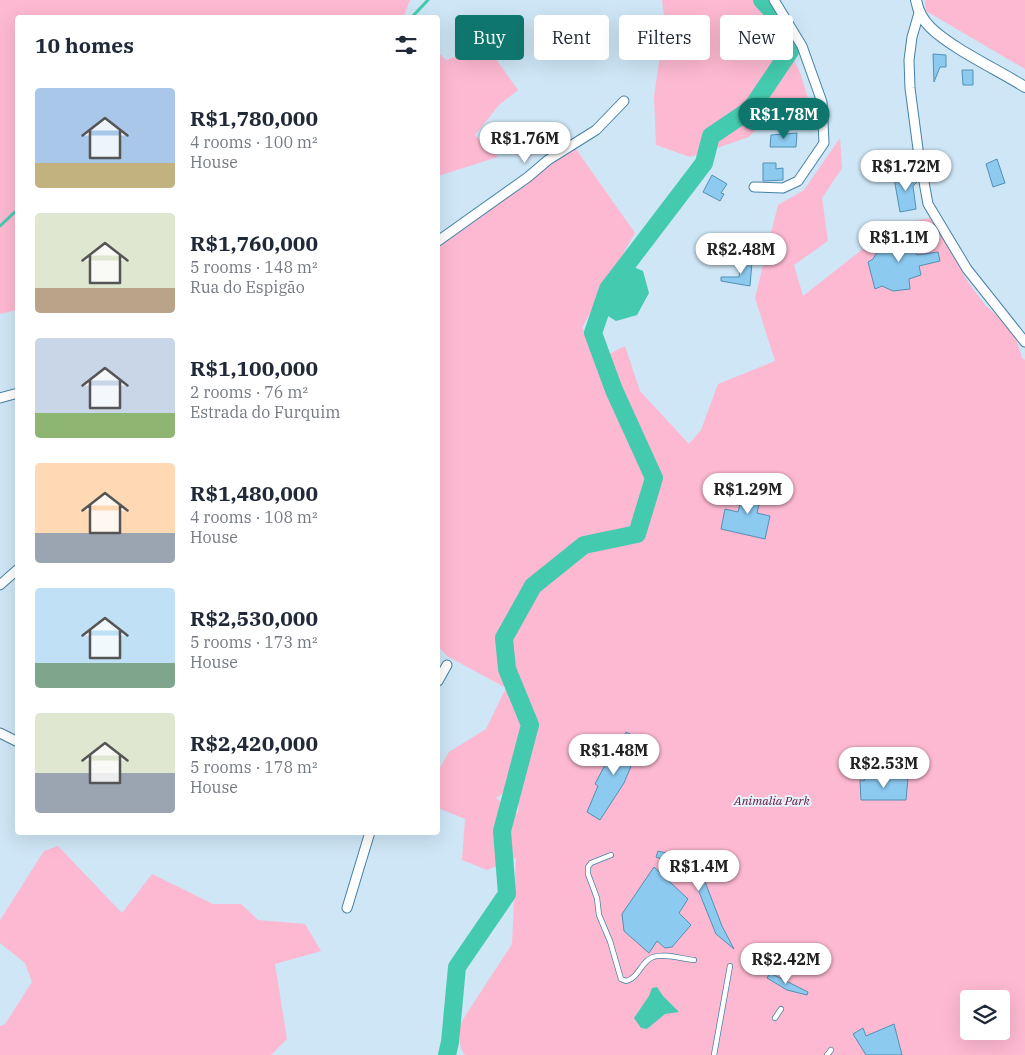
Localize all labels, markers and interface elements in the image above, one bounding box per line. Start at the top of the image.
chip: Buy [455,15,524,60]
chip: Rent [534,15,609,60]
chip: Filters [619,15,710,60]
chip: New [720,15,793,60]
text: 10 homes [35,31,134,59]
icon: filters [392,31,420,59]
pin: R$1.78M [738,98,830,140]
text: R$1,780,000 [190,104,318,132]
text: R$1.78M [750,104,818,124]
icon: home [75,108,135,168]
pin: R$1.76M [479,121,571,164]
text: R$1.76M [491,128,559,148]
text: 4 rooms · 100 m² [190,132,318,152]
pin: R$1.72M [860,150,952,192]
text: House [190,152,238,172]
text: R$1.72M [872,156,940,176]
pin: R$1.1M [858,220,940,263]
text: R$1.1M [869,227,929,247]
text: R$1,760,000 [190,229,318,257]
pin: R$2.48M [695,232,787,275]
icon: home [75,233,135,293]
text: R$2.48M [707,239,775,259]
text: 5 rooms · 148 m² [190,257,318,277]
text: Rua do Espigão [190,277,305,297]
text: R$1,100,000 [190,354,318,382]
icon: home [75,358,135,418]
text: 2 rooms · 76 m² [190,382,308,402]
text: Estrada do Furquim [190,402,340,422]
pin: R$1.29M [702,472,794,515]
text: R$1,480,000 [190,479,318,507]
text: R$1.29M [714,479,782,499]
icon: home [75,483,135,543]
text: 4 rooms · 108 m² [190,507,318,527]
text: House [190,527,238,547]
text: R$2,530,000 [190,604,318,632]
icon: home [75,608,135,668]
text: 5 rooms · 173 m² [190,632,318,652]
text: House [190,652,238,672]
text: R$2,420,000 [190,729,318,757]
icon: home [75,733,135,793]
pin: R$1.48M [568,734,660,776]
text: R$1.48M [580,740,648,760]
pin: R$2.53M [838,746,930,789]
text: R$2.53M [850,753,918,773]
text: 5 rooms · 178 m² [190,757,318,777]
text: House [190,777,238,797]
park label: Animalia Park [733,793,811,808]
pin: R$1.4M [658,850,740,892]
text: R$1.4M [669,856,729,876]
pin: R$2.42M [740,942,832,985]
text: R$2.42M [752,949,820,969]
map controls [960,990,1010,1040]
button: layers [960,990,1010,1040]

